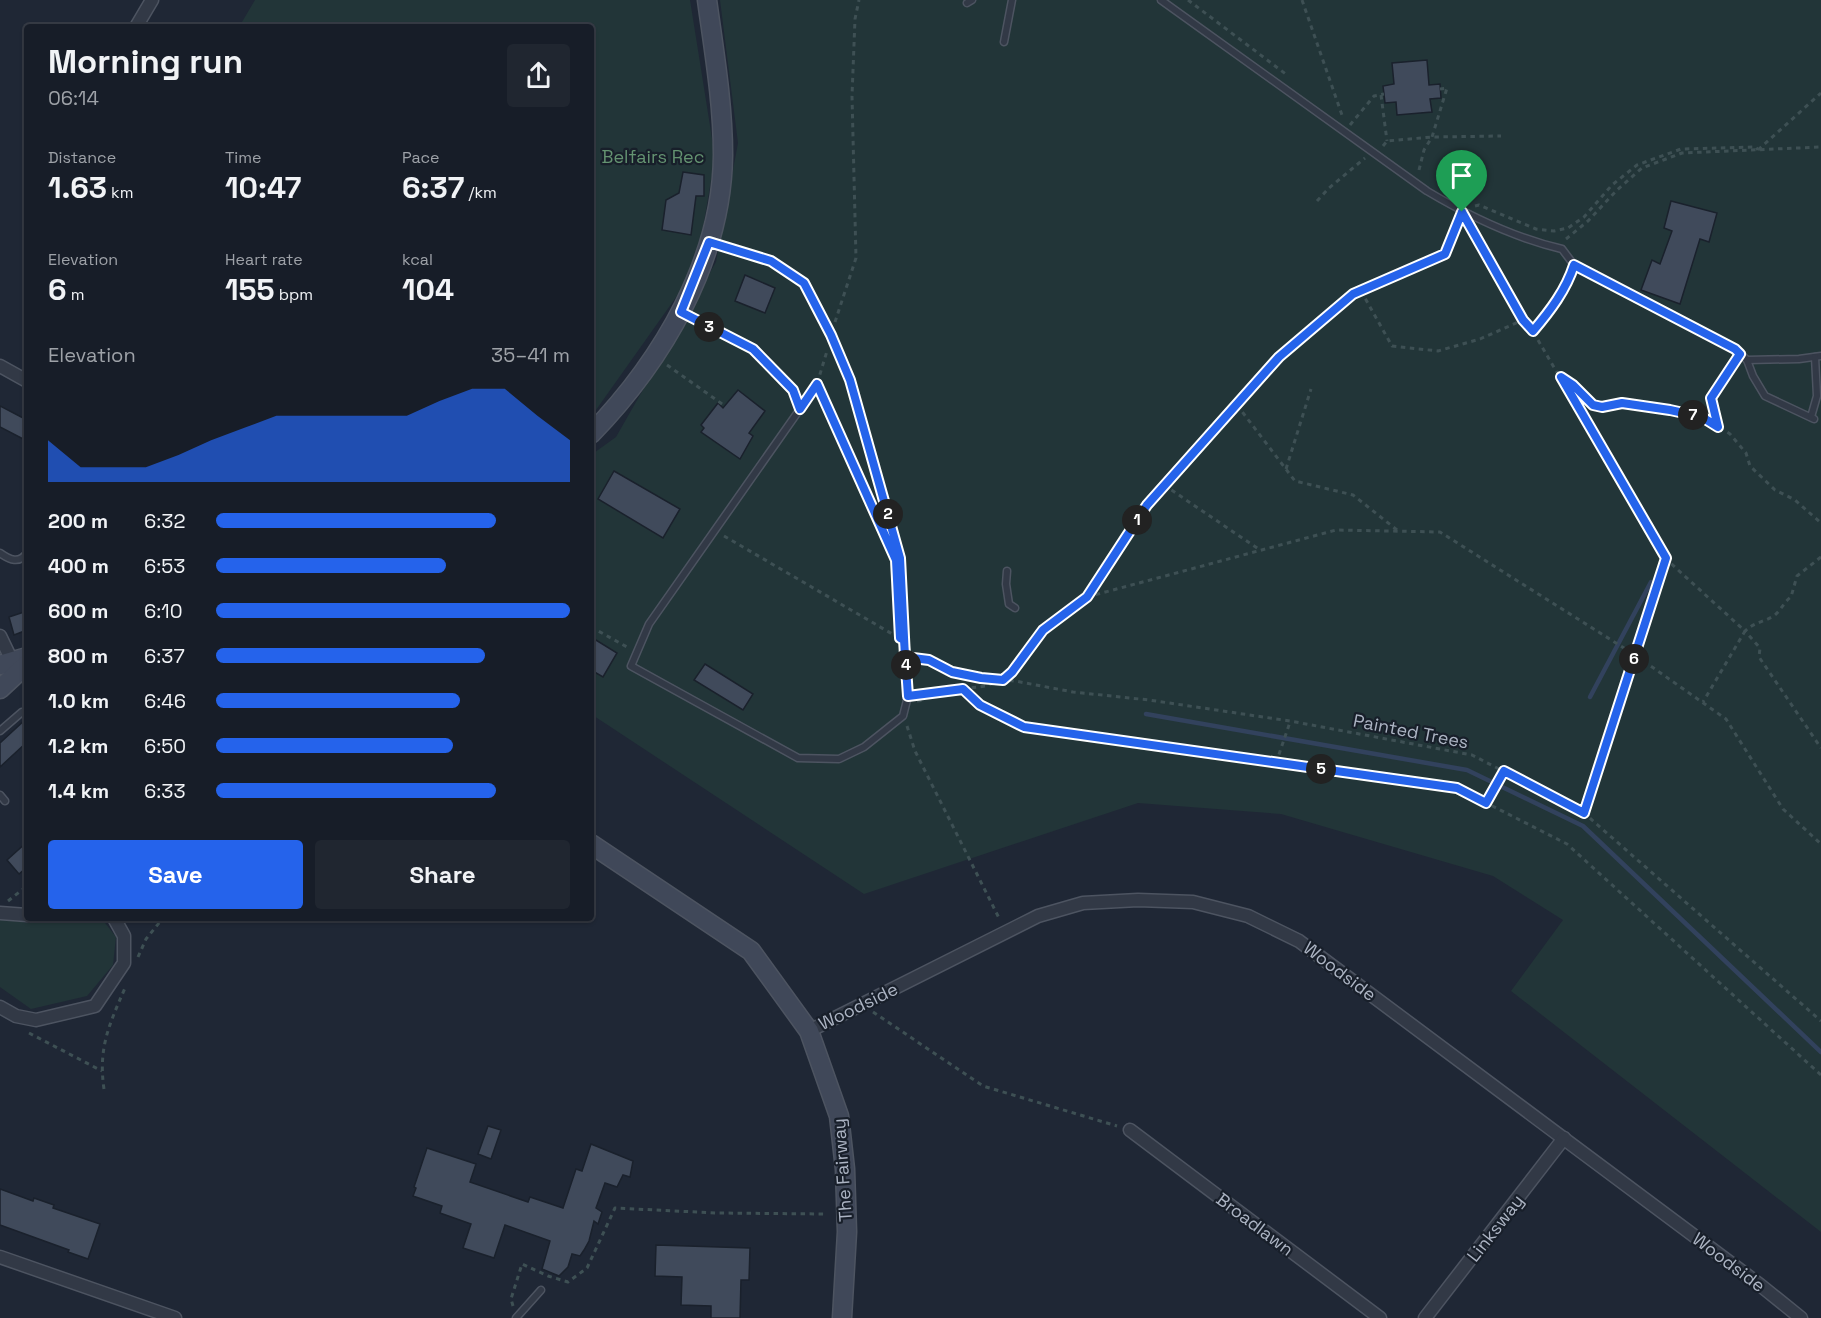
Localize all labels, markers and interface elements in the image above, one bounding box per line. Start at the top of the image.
text: Morning run [48,41,243,83]
button: share [507,44,570,107]
text: 06:14 [48,85,99,111]
park label: Belfairs Rec [601,145,705,168]
text: Distance [48,147,116,168]
text: Time [225,147,261,168]
text: Pace [402,147,439,168]
pin [1436,150,1487,212]
icon: arrive [1445,159,1478,192]
text: 1.63 [48,168,107,207]
text: 10:47 [225,168,301,207]
text: 6:37 [402,168,464,207]
text: km [107,182,133,203]
text: /km [464,182,497,203]
text: Elevation [48,249,118,270]
text: Heart rate [225,249,303,270]
text: kcal [402,249,433,270]
text: 6 [48,270,67,309]
text: 155 [225,270,275,309]
text: 104 [402,270,454,309]
text: m [67,284,84,305]
text: bpm [275,284,313,305]
pin: 3 [694,312,724,342]
text: 3 [704,316,714,337]
text: Elevation [48,342,136,368]
text: 35–41 m [491,342,570,368]
pin: 7 [1678,400,1708,430]
text: 7 [1689,404,1697,425]
pin: 2 [873,499,903,529]
text: 2 [883,503,893,524]
pin: 1 [1122,505,1152,535]
text: 200 m [48,508,108,534]
text: 6:32 [144,508,185,534]
text: 1 [1133,509,1141,530]
text: 400 m [48,553,109,579]
text: 6:53 [144,553,185,579]
text: 600 m [48,598,108,624]
text: 6:10 [144,598,182,624]
text: 800 m [48,643,108,669]
text: 6:37 [144,643,185,669]
pin: 6 [1619,644,1649,674]
text: 6 [1629,648,1639,669]
pin: 4 [891,650,921,680]
text: 4 [901,654,911,675]
text: 1.0 km [48,688,109,714]
text: 6:46 [144,688,186,714]
street label: Painted Trees [1351,709,1471,753]
text: 1.2 km [48,733,108,759]
text: 6:50 [144,733,186,759]
pin: 5 [1306,754,1336,784]
text: 5 [1316,758,1326,779]
text: 1.4 km [48,778,109,804]
text: 6:33 [144,778,185,804]
button: Save [48,840,303,909]
button: Share [315,840,570,909]
street label: Woodside [1299,936,1381,1006]
street label: Woodside [815,977,901,1035]
street label: The Fairway [827,1118,857,1222]
street label: Broadlawn [1212,1187,1298,1261]
street label: Linksway [1461,1190,1529,1266]
street label: Woodside [1688,1227,1770,1297]

